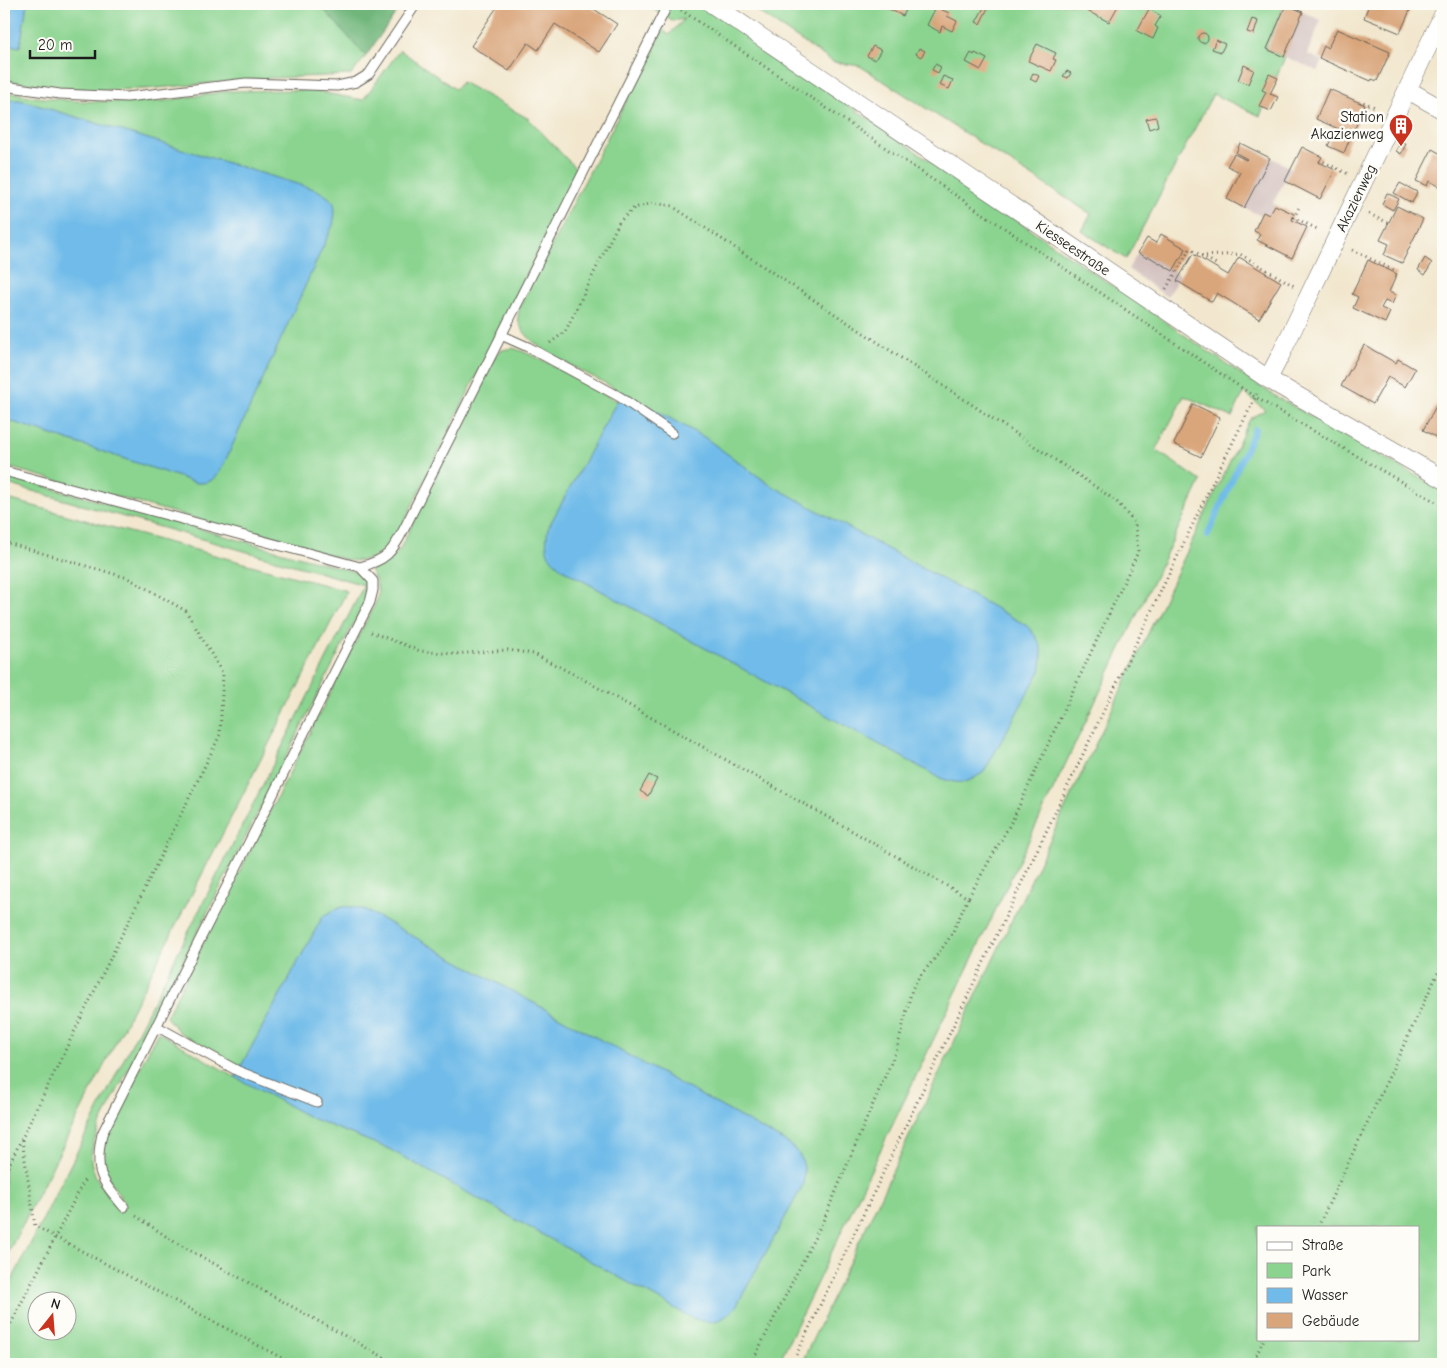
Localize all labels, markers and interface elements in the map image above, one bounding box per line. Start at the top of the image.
scale bar [30,28,95,60]
text: 20 m [38,36,72,54]
place label: Station Akazienweg [1311,108,1384,143]
building icon: Station Akazienweg [1388,113,1414,147]
street label: Akazienweg [1332,161,1380,235]
street label: Kiesseestraße [1032,216,1114,280]
legend [1257,1226,1420,1340]
text: Straße [1302,1236,1344,1254]
text: Park [1302,1262,1331,1280]
text: Wasser [1302,1286,1348,1304]
north arrow [28,1290,78,1340]
text: N [49,1295,63,1314]
text: Gebäude [1302,1312,1360,1330]

